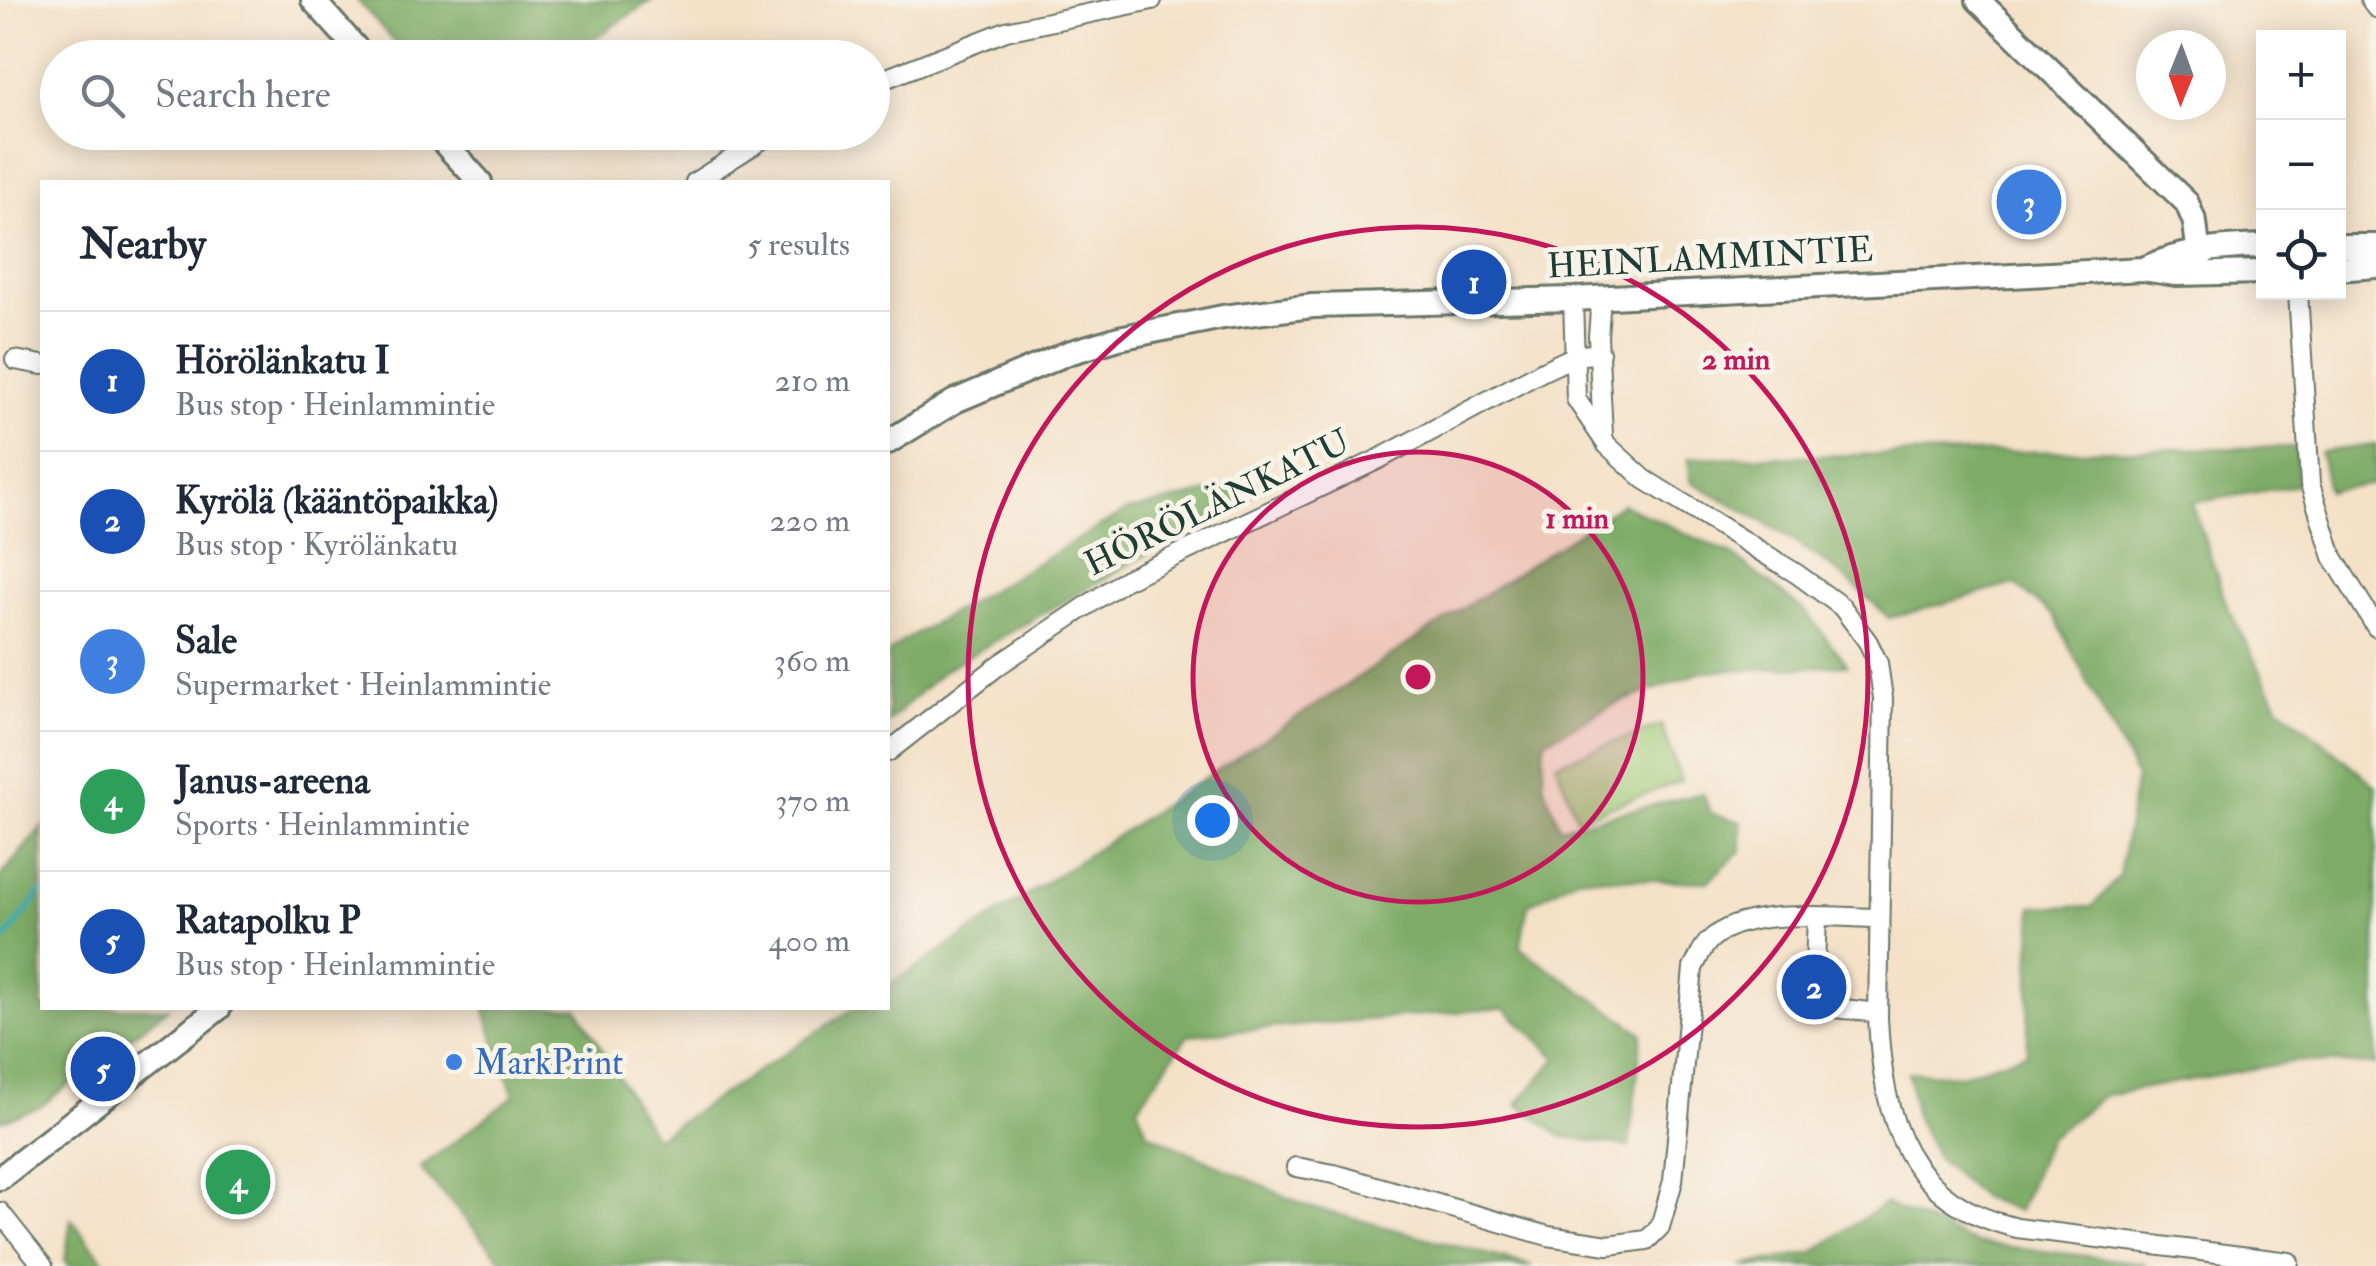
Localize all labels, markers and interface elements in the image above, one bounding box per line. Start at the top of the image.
north arrow [2136,30,2226,120]
map controls [2256,30,2346,300]
button: + [2256,30,2346,120]
search box [40,40,890,150]
icon: search [75,68,130,123]
text: Search here [155,71,331,119]
button: − [2256,120,2346,210]
pin: 3 [1996,164,2062,240]
button: locate [2256,210,2346,300]
text: Nearby [80,219,206,271]
text: 5 results [747,225,850,265]
street label: HEINLAMMINTIE [1546,227,1874,289]
pin: 1 [1442,244,1506,320]
text: Hörölänkatu I [175,337,390,385]
text: 2 min [1702,341,1771,378]
text: 1 [107,361,118,401]
text: 210 m [775,361,850,401]
text: Bus stop · Heinlammintie [175,385,495,425]
street label: HÖRÖLÄNKATU [1078,420,1357,586]
text: Kyrölä (kääntöpaikka) [175,477,499,525]
text: 1 min [1545,500,1609,537]
text: 2 [104,501,121,541]
text: 220 m [770,501,850,541]
text: Bus stop · Kyrölänkatu [175,525,458,565]
text: Sale [175,617,237,665]
text: 3 [106,641,119,681]
text: 360 m [774,641,850,681]
centre of rings [1400,659,1436,695]
text: Supermarket · Heinlammintie [175,665,551,705]
text: Janus-areena [175,757,370,805]
text: 4 [104,781,121,821]
text: 370 m [775,781,850,821]
your location [1187,795,1238,846]
text: Sports · Heinlammintie [175,805,470,845]
text: Ratapolku P [175,897,361,945]
text: 5 [105,921,120,961]
text: 400 m [768,921,850,961]
text: Bus stop · Heinlammintie [175,945,495,985]
pin: 2 [1782,950,1846,1024]
pin: 5 [70,1032,136,1106]
place label: MarkPrint [474,1041,623,1085]
marker: MarkPrint [443,1051,465,1073]
pin: 4 [206,1144,270,1220]

